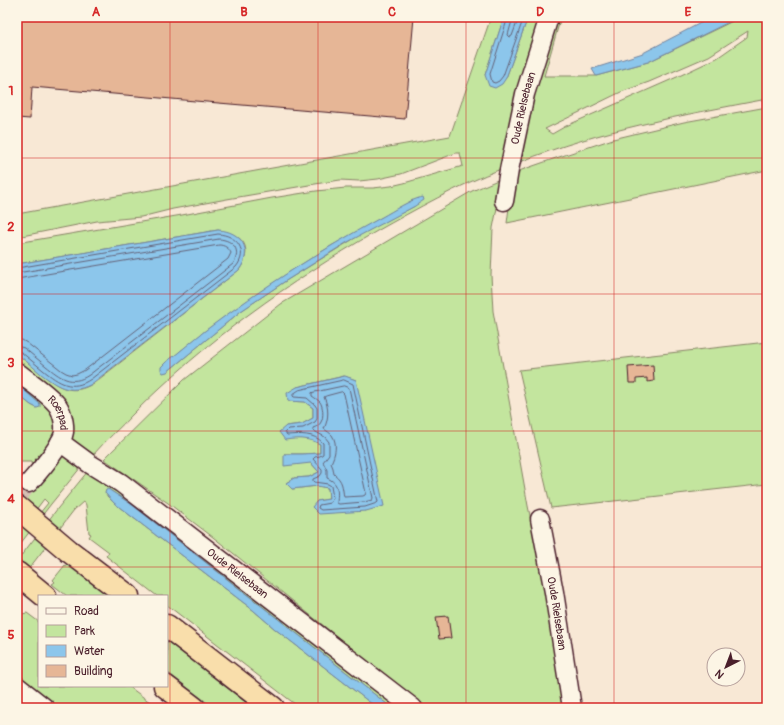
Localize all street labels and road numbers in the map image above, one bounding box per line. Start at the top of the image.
street label: Oude Rielsebaan [509,70,539,146]
street label: Roerpad [45,393,70,431]
street label: Oude Rielsebaan [204,546,271,601]
street label: Oude Rielsebaan [544,576,569,651]

